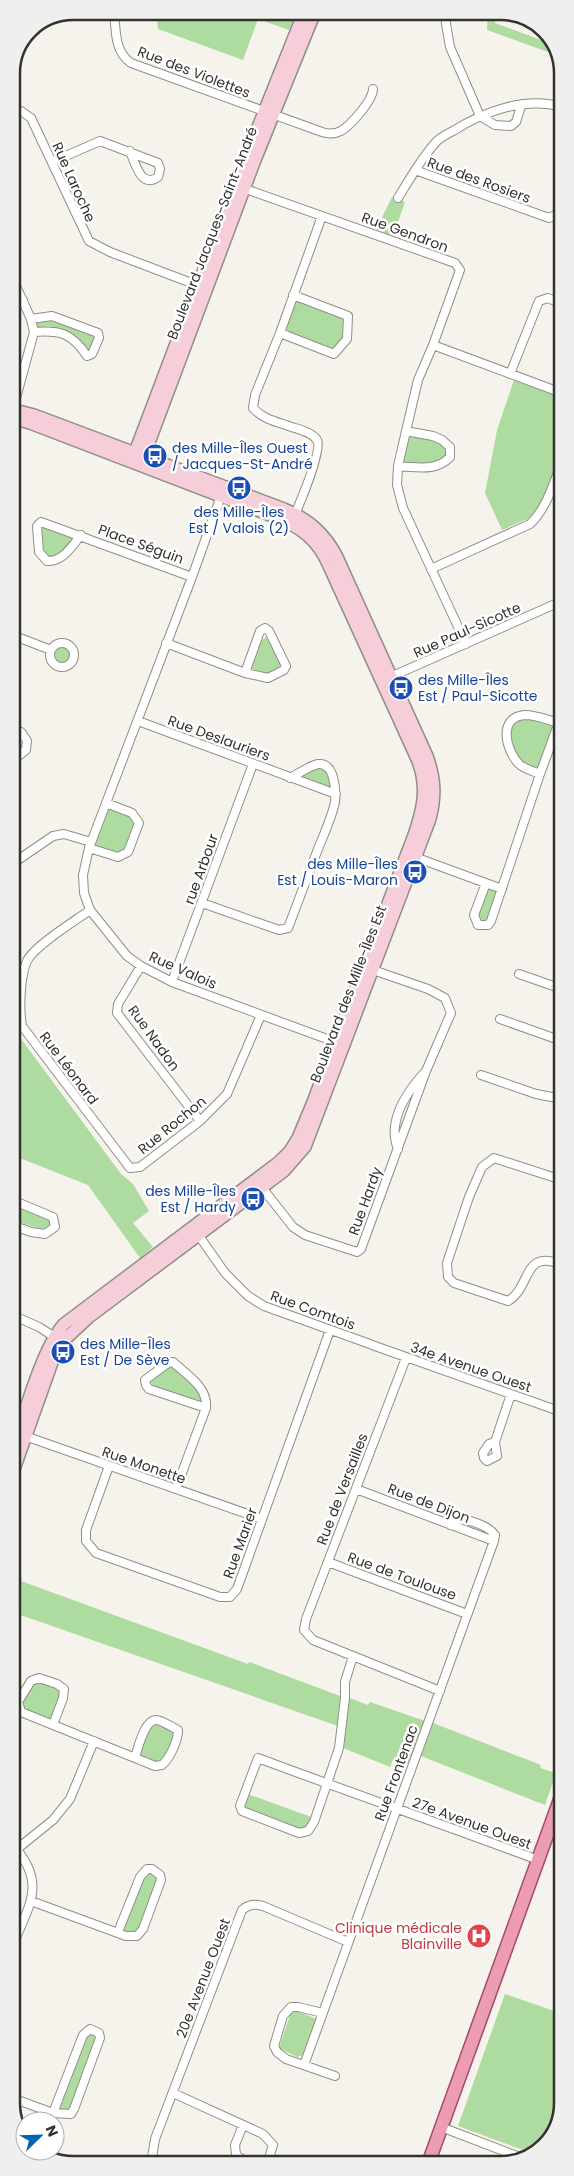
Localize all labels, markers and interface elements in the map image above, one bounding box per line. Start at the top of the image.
street label: Rue des Violettes [135,41,253,103]
street label: Boulevard Jacques-Saint-André [162,123,262,342]
street label: Rue Laroche [47,139,101,226]
street label: Rue des Rosiers [425,152,533,208]
street label: Rue Gendron [359,207,451,257]
place label: des Mille-Îles Ouest / Jacques-St-André [172,438,313,474]
bus stop icon: des Mille-Îles Ouest / Jacques-St-André [142,443,168,469]
bus stop icon: des Mille-Îles Est / Valois (2) [226,475,252,501]
place label: des Mille-Îles Est / Valois (2) [189,502,289,538]
street label: Place Séguin [95,519,187,569]
street label: Rue Paul-Sicotte [410,597,524,663]
place label: des Mille-Îles Est / Paul-Sicotte [418,670,538,706]
bus stop icon: des Mille-Îles Est / Paul-Sicotte [388,675,414,701]
street label: Rue Deslauriers [165,710,273,766]
street label: rue Arbour [179,831,223,907]
place label: des Mille-Îles Est / Louis-Maron [277,854,398,890]
bus stop icon: des Mille-Îles Est / Louis-Maron [402,859,428,885]
street label: Boulevard des Mille-Îles Est [305,902,391,1086]
street label: Rue Valois [146,946,220,994]
street label: Rue Nadon [123,1001,185,1075]
street label: Rue Léonard [35,1027,103,1109]
street label: Rue Rochon [134,1091,210,1159]
street label: Rue Hardy [343,1164,387,1238]
place label: des Mille-Îles Est / Hardy [145,1181,236,1217]
bus stop icon: des Mille-Îles Est / Hardy [240,1186,266,1212]
street label: Rue Comtois [268,1285,358,1335]
place label: des Mille-Îles Est / De Sève [80,1334,171,1370]
street label: 34e Avenue Ouest [408,1337,534,1397]
bus stop icon: des Mille-Îles Est / De Sève [50,1339,76,1365]
street label: Rue de Versailles [311,1430,373,1548]
street label: Rue Monette [99,1441,189,1489]
street label: Rue de Dijon [385,1478,473,1528]
street label: Rue Marier [218,1505,262,1581]
street label: Rue de Toulouse [345,1547,460,1605]
street label: Rue Frontenac [369,1722,423,1824]
street label: 27e Avenue Ouest [410,1792,534,1854]
street label: 20e Avenue Ouest [171,1915,235,2041]
place label: Clinique médicale Blainville [335,1918,462,1954]
hospital icon: Clinique médicale Blainville [466,1923,492,1949]
north arrow [15,2111,65,2161]
text: N [41,2122,63,2140]

